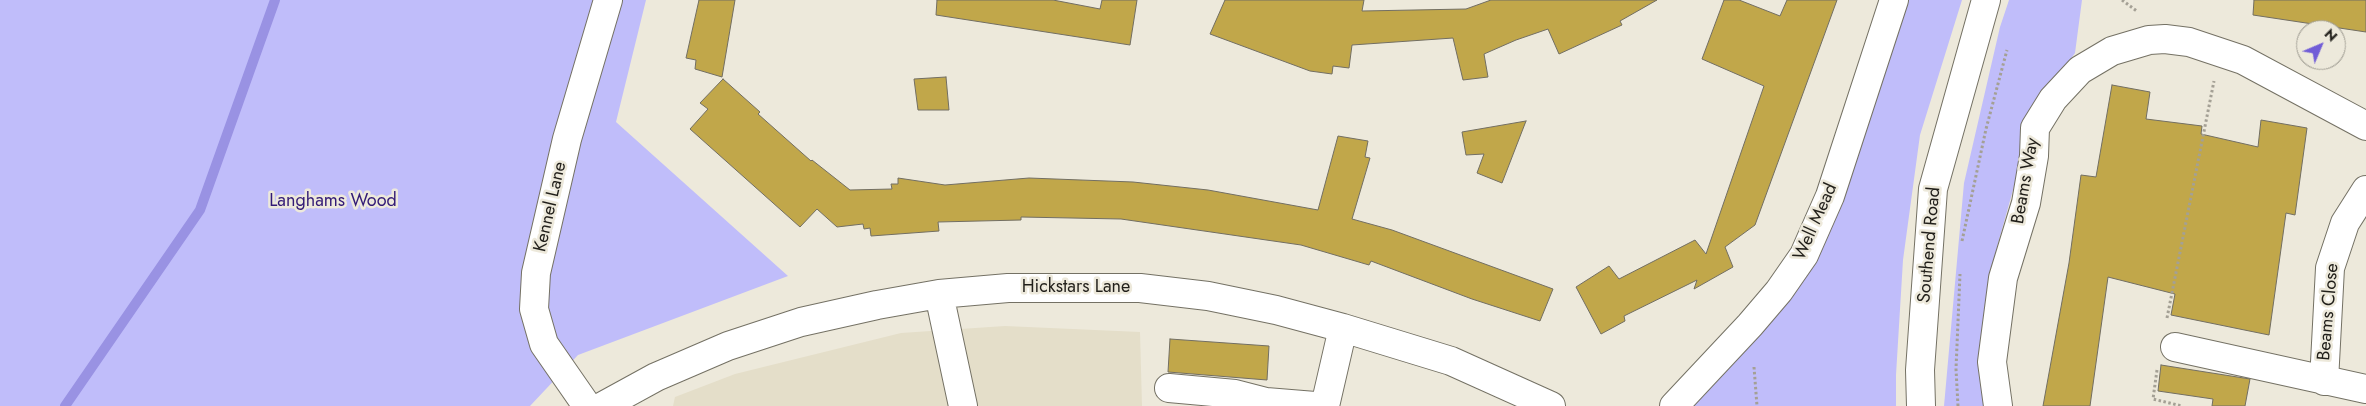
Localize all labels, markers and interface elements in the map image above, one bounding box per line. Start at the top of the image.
north arrow [2296,20,2346,70]
text: N [2320,24,2342,46]
street label: Beams Way [2008,136,2044,226]
street label: Kennel Lane [530,160,572,254]
street label: Well Mead [1789,180,1843,264]
street label: Southend Road [1914,186,1946,304]
park label: Langhams Wood [269,191,397,213]
street label: Beams Close [2314,263,2344,361]
street label: Hickstars Lane [1022,277,1130,299]

